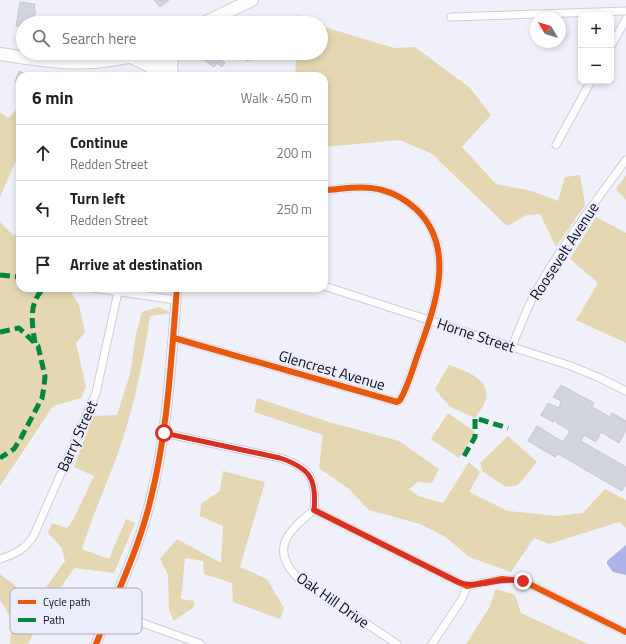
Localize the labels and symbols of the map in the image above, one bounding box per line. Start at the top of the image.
north arrow [530,12,566,48]
street label: Roosevelt Avenue [524,197,604,305]
street label: Horne Street [434,312,519,359]
street label: Glencrest Avenue [276,344,388,396]
street label: Barry Street [51,396,103,476]
route start [155,424,173,442]
street label: Oak Hill Drive [292,566,374,634]
route end [514,572,532,590]
legend [10,588,142,634]
text: Cycle path [43,594,91,610]
text: Path [43,612,65,628]

